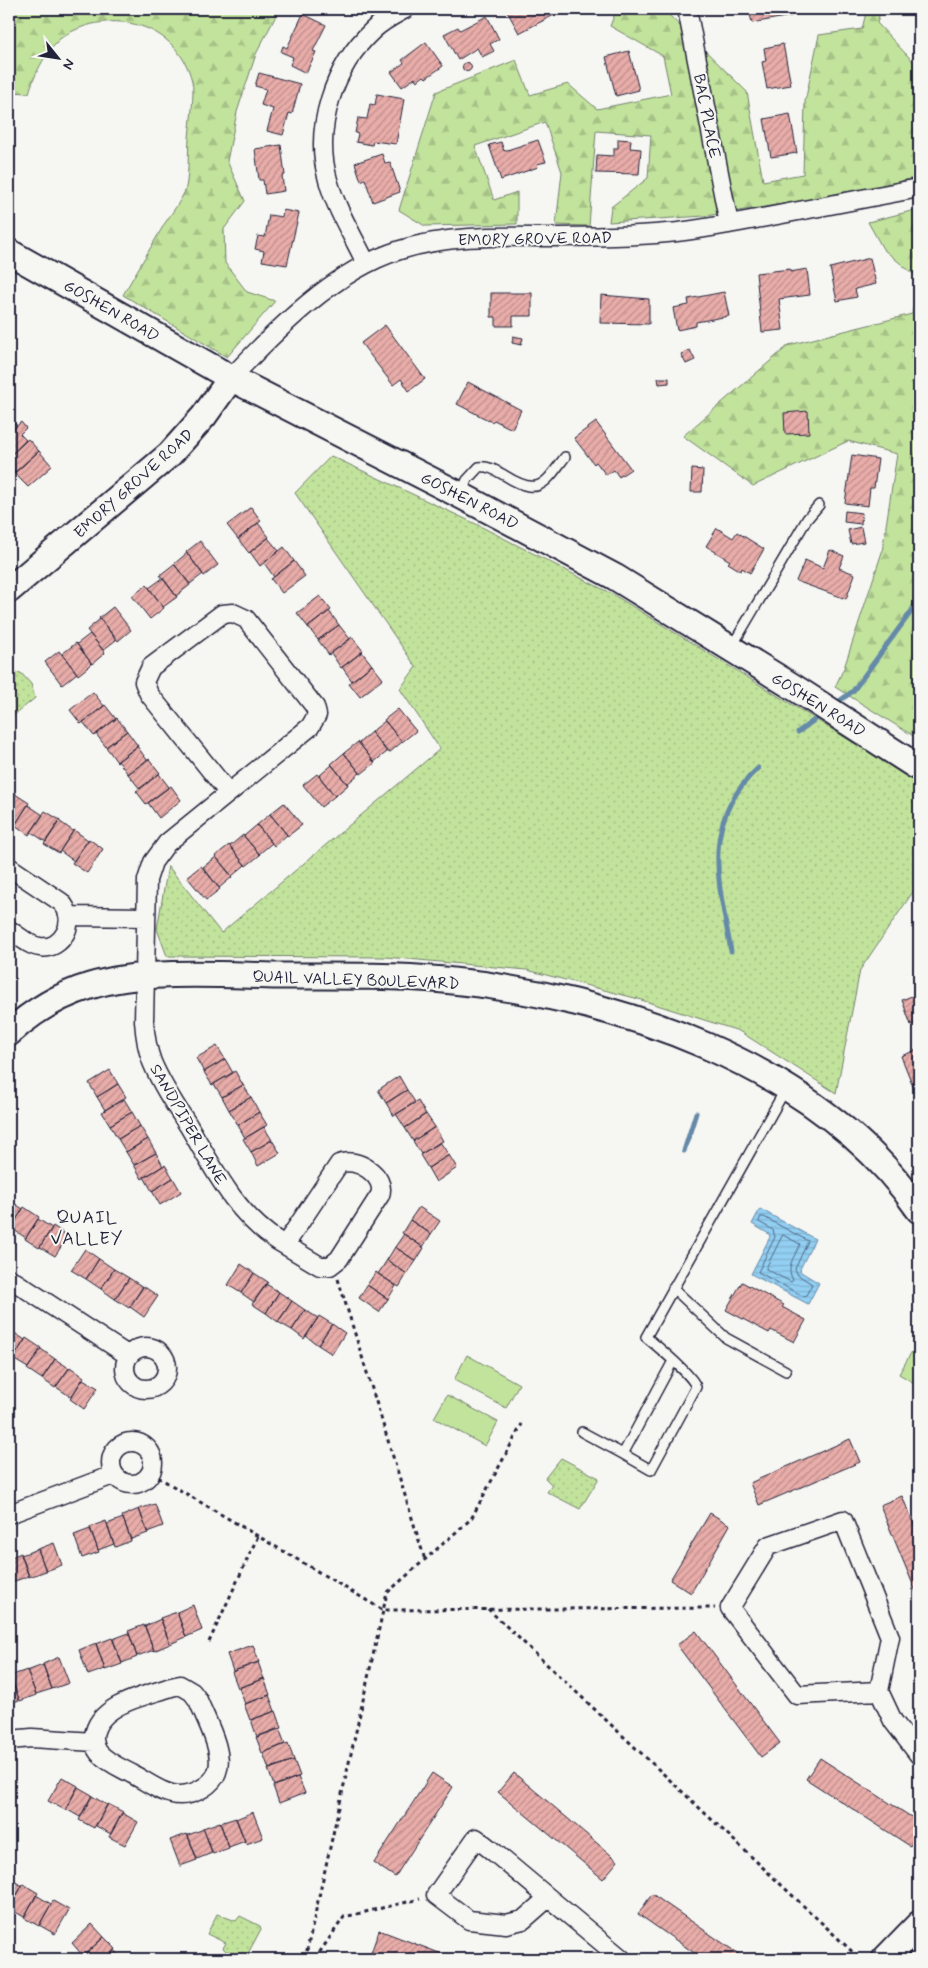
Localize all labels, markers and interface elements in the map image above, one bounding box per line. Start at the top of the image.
north arrow [32,32,82,82]
text: N [58,55,79,73]
street label: BAC PLACE [688,72,725,160]
street label: EMORY GROVE ROAD [458,228,612,251]
street label: GOSHEN ROAD [60,275,163,347]
street label: EMORY GROVE ROAD [70,425,198,544]
street label: GOSHEN ROAD [417,468,522,535]
street label: GOSHEN ROAD [767,668,869,743]
street label: QUAIL VALLEY BOULEVARD [252,966,460,995]
street label: SANDPIPER LANE [144,1060,231,1189]
district label: QUAIL VALLEY [51,1206,123,1251]

